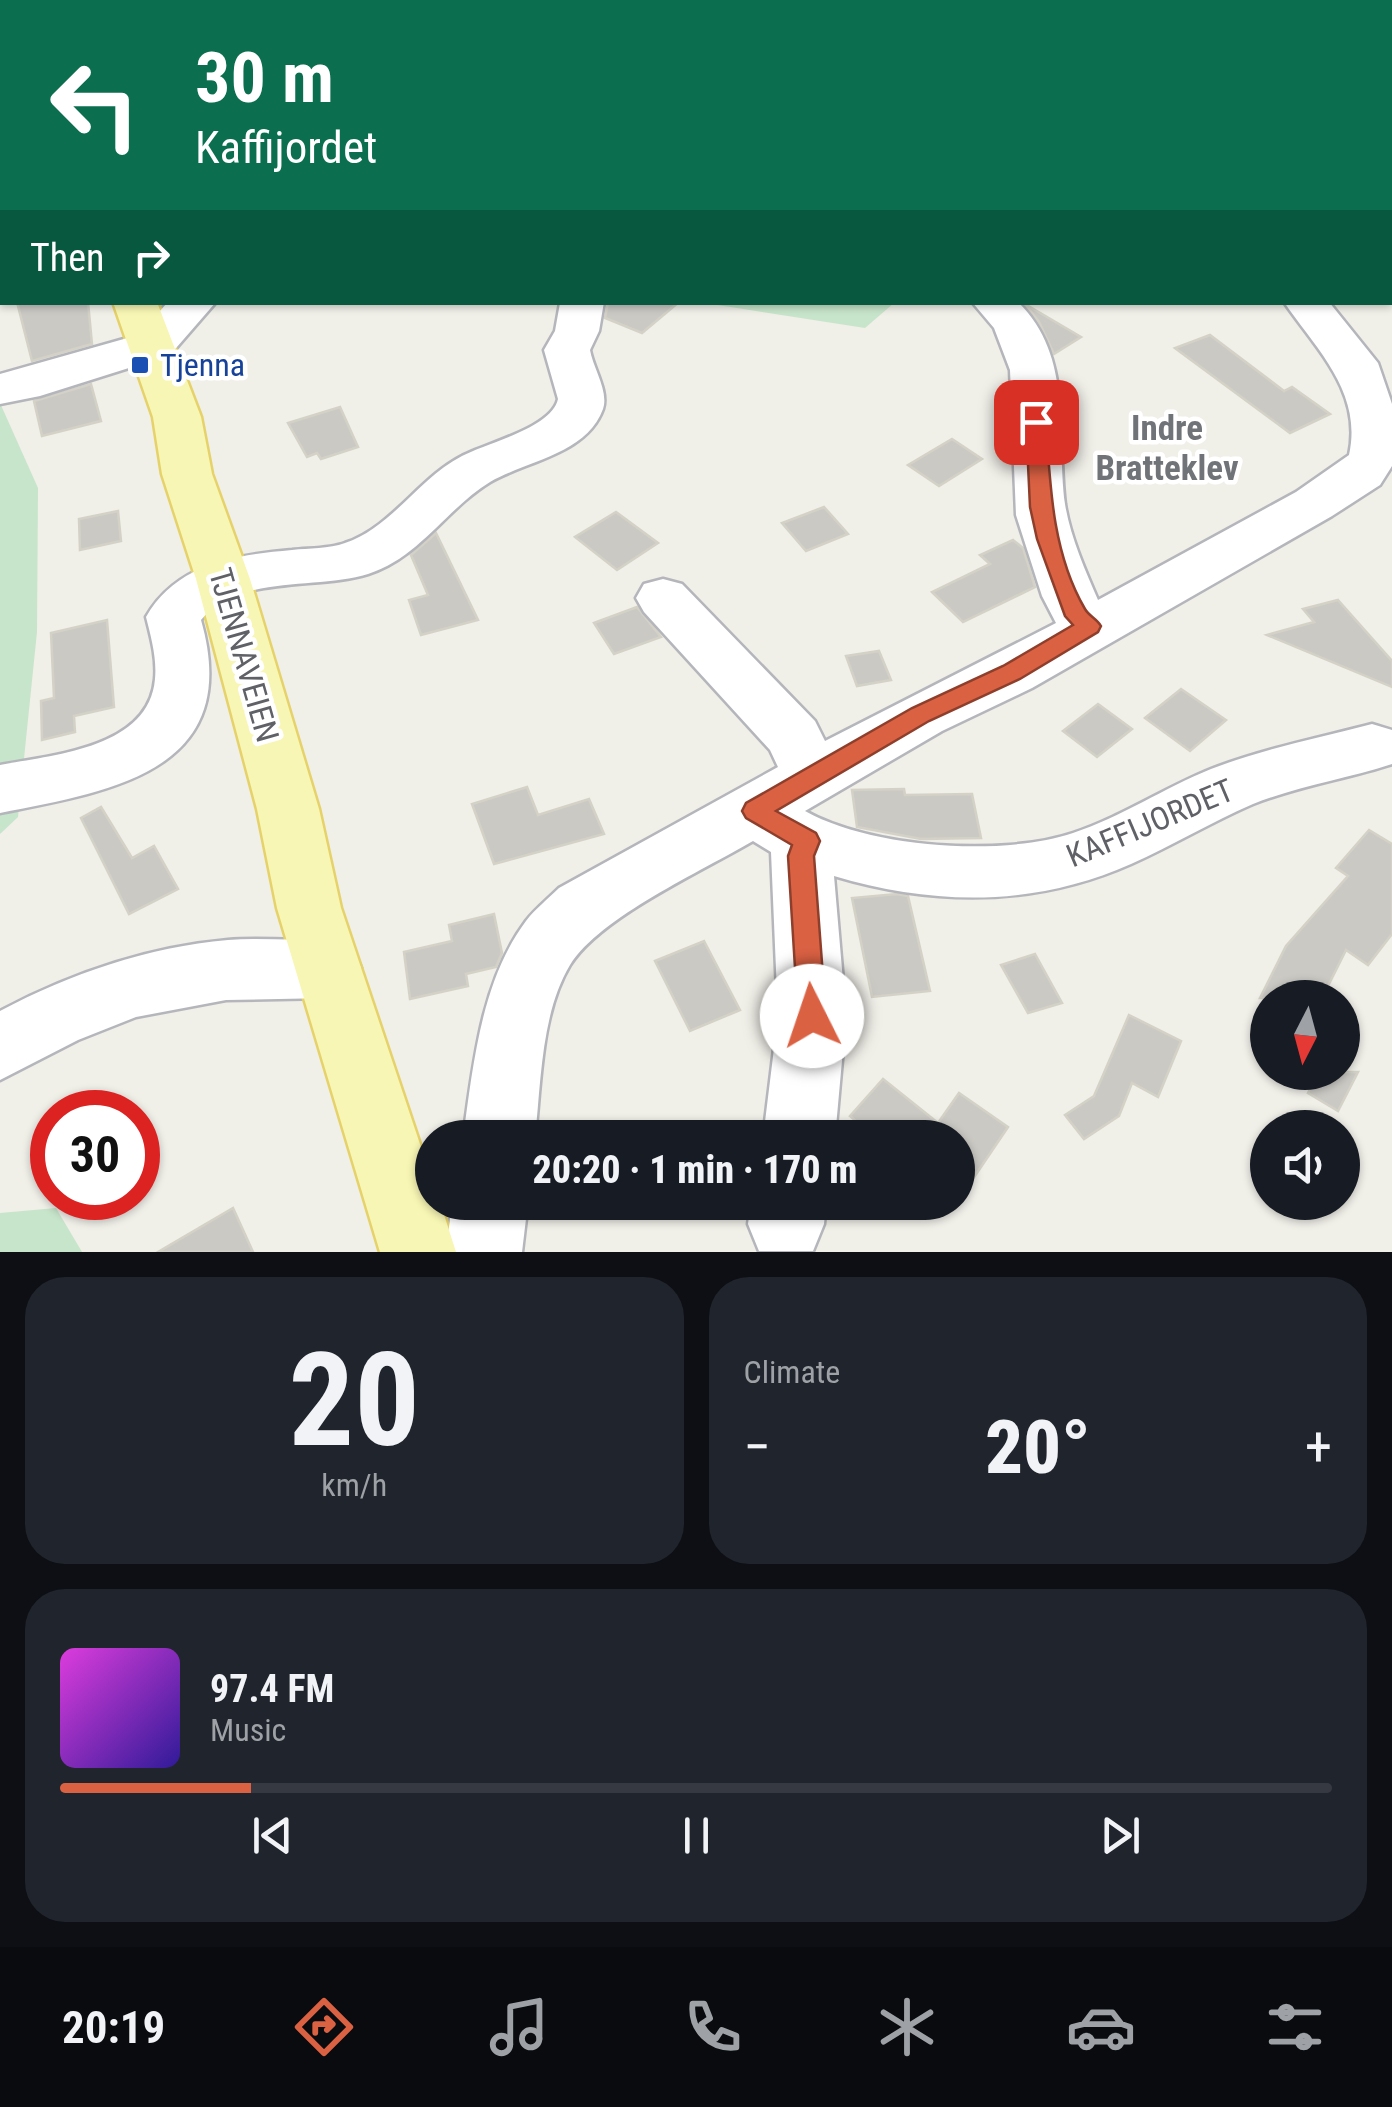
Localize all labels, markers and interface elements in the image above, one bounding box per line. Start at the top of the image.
text: 30 m [195,37,334,119]
icon: left [30,40,160,170]
text: Kaffijordet [195,121,377,174]
icon: right [124,230,179,285]
text: Then [30,236,104,280]
place label: Tjenna [160,346,245,384]
marker: Tjenna [129,354,151,376]
pin [994,380,1079,465]
icon: arrive [1009,395,1064,450]
district label: Indre Bratteklev [1095,408,1239,489]
street label: TJENNAVEIEN [201,564,287,746]
street label: KAFFIJORDET [1061,771,1239,875]
position arrow [760,964,864,1068]
north arrow [1250,980,1360,1090]
map controls [1250,980,1360,1220]
speed limit sign: 30 [30,1090,160,1220]
button: sound [1250,1110,1360,1220]
text: 20:20 · 1 min · 170 m [533,1148,857,1192]
text: 20 [289,1324,420,1477]
text: Climate [744,1353,840,1391]
text: 20° [985,1403,1091,1491]
text: − [744,1415,771,1479]
text: + [1305,1415,1332,1479]
text: km/h [321,1466,387,1504]
text: 97.4 FM [210,1667,334,1711]
text: Music [210,1711,286,1749]
icon: previous [245,1808,300,1863]
icon: pause [669,1808,724,1863]
icon: next [1093,1808,1148,1863]
icon: directions [289,1992,359,2062]
icon: music [484,1992,554,2062]
icon: phone [678,1992,748,2062]
icon: climate [872,1992,942,2062]
icon: car [1066,1992,1136,2062]
icon: filters [1260,1992,1330,2062]
text: 20:19 [62,2001,165,2054]

